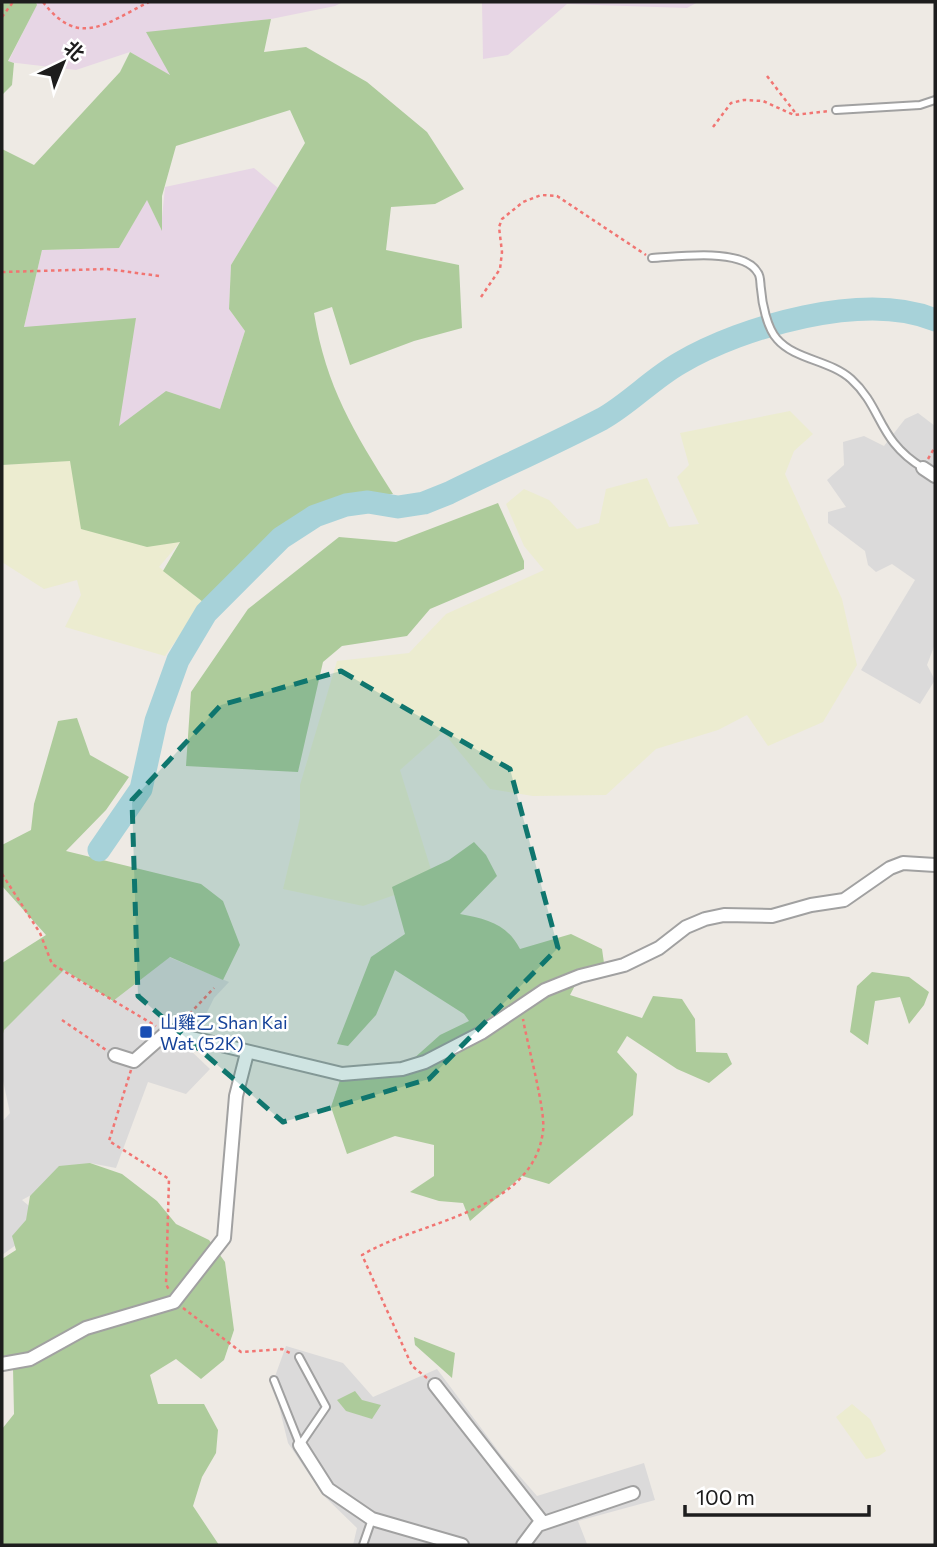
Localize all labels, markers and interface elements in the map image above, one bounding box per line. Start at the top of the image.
north arrow [28,28,98,98]
text: 北 [60,35,90,65]
place label: 山雞乙 Shan Kai Wat (52K) [160,1011,288,1054]
marker: 山雞乙 Shan Kai Wat (52K) [138,1024,154,1040]
scale bar [685,1474,869,1518]
text: 100 m [696,1484,755,1509]

